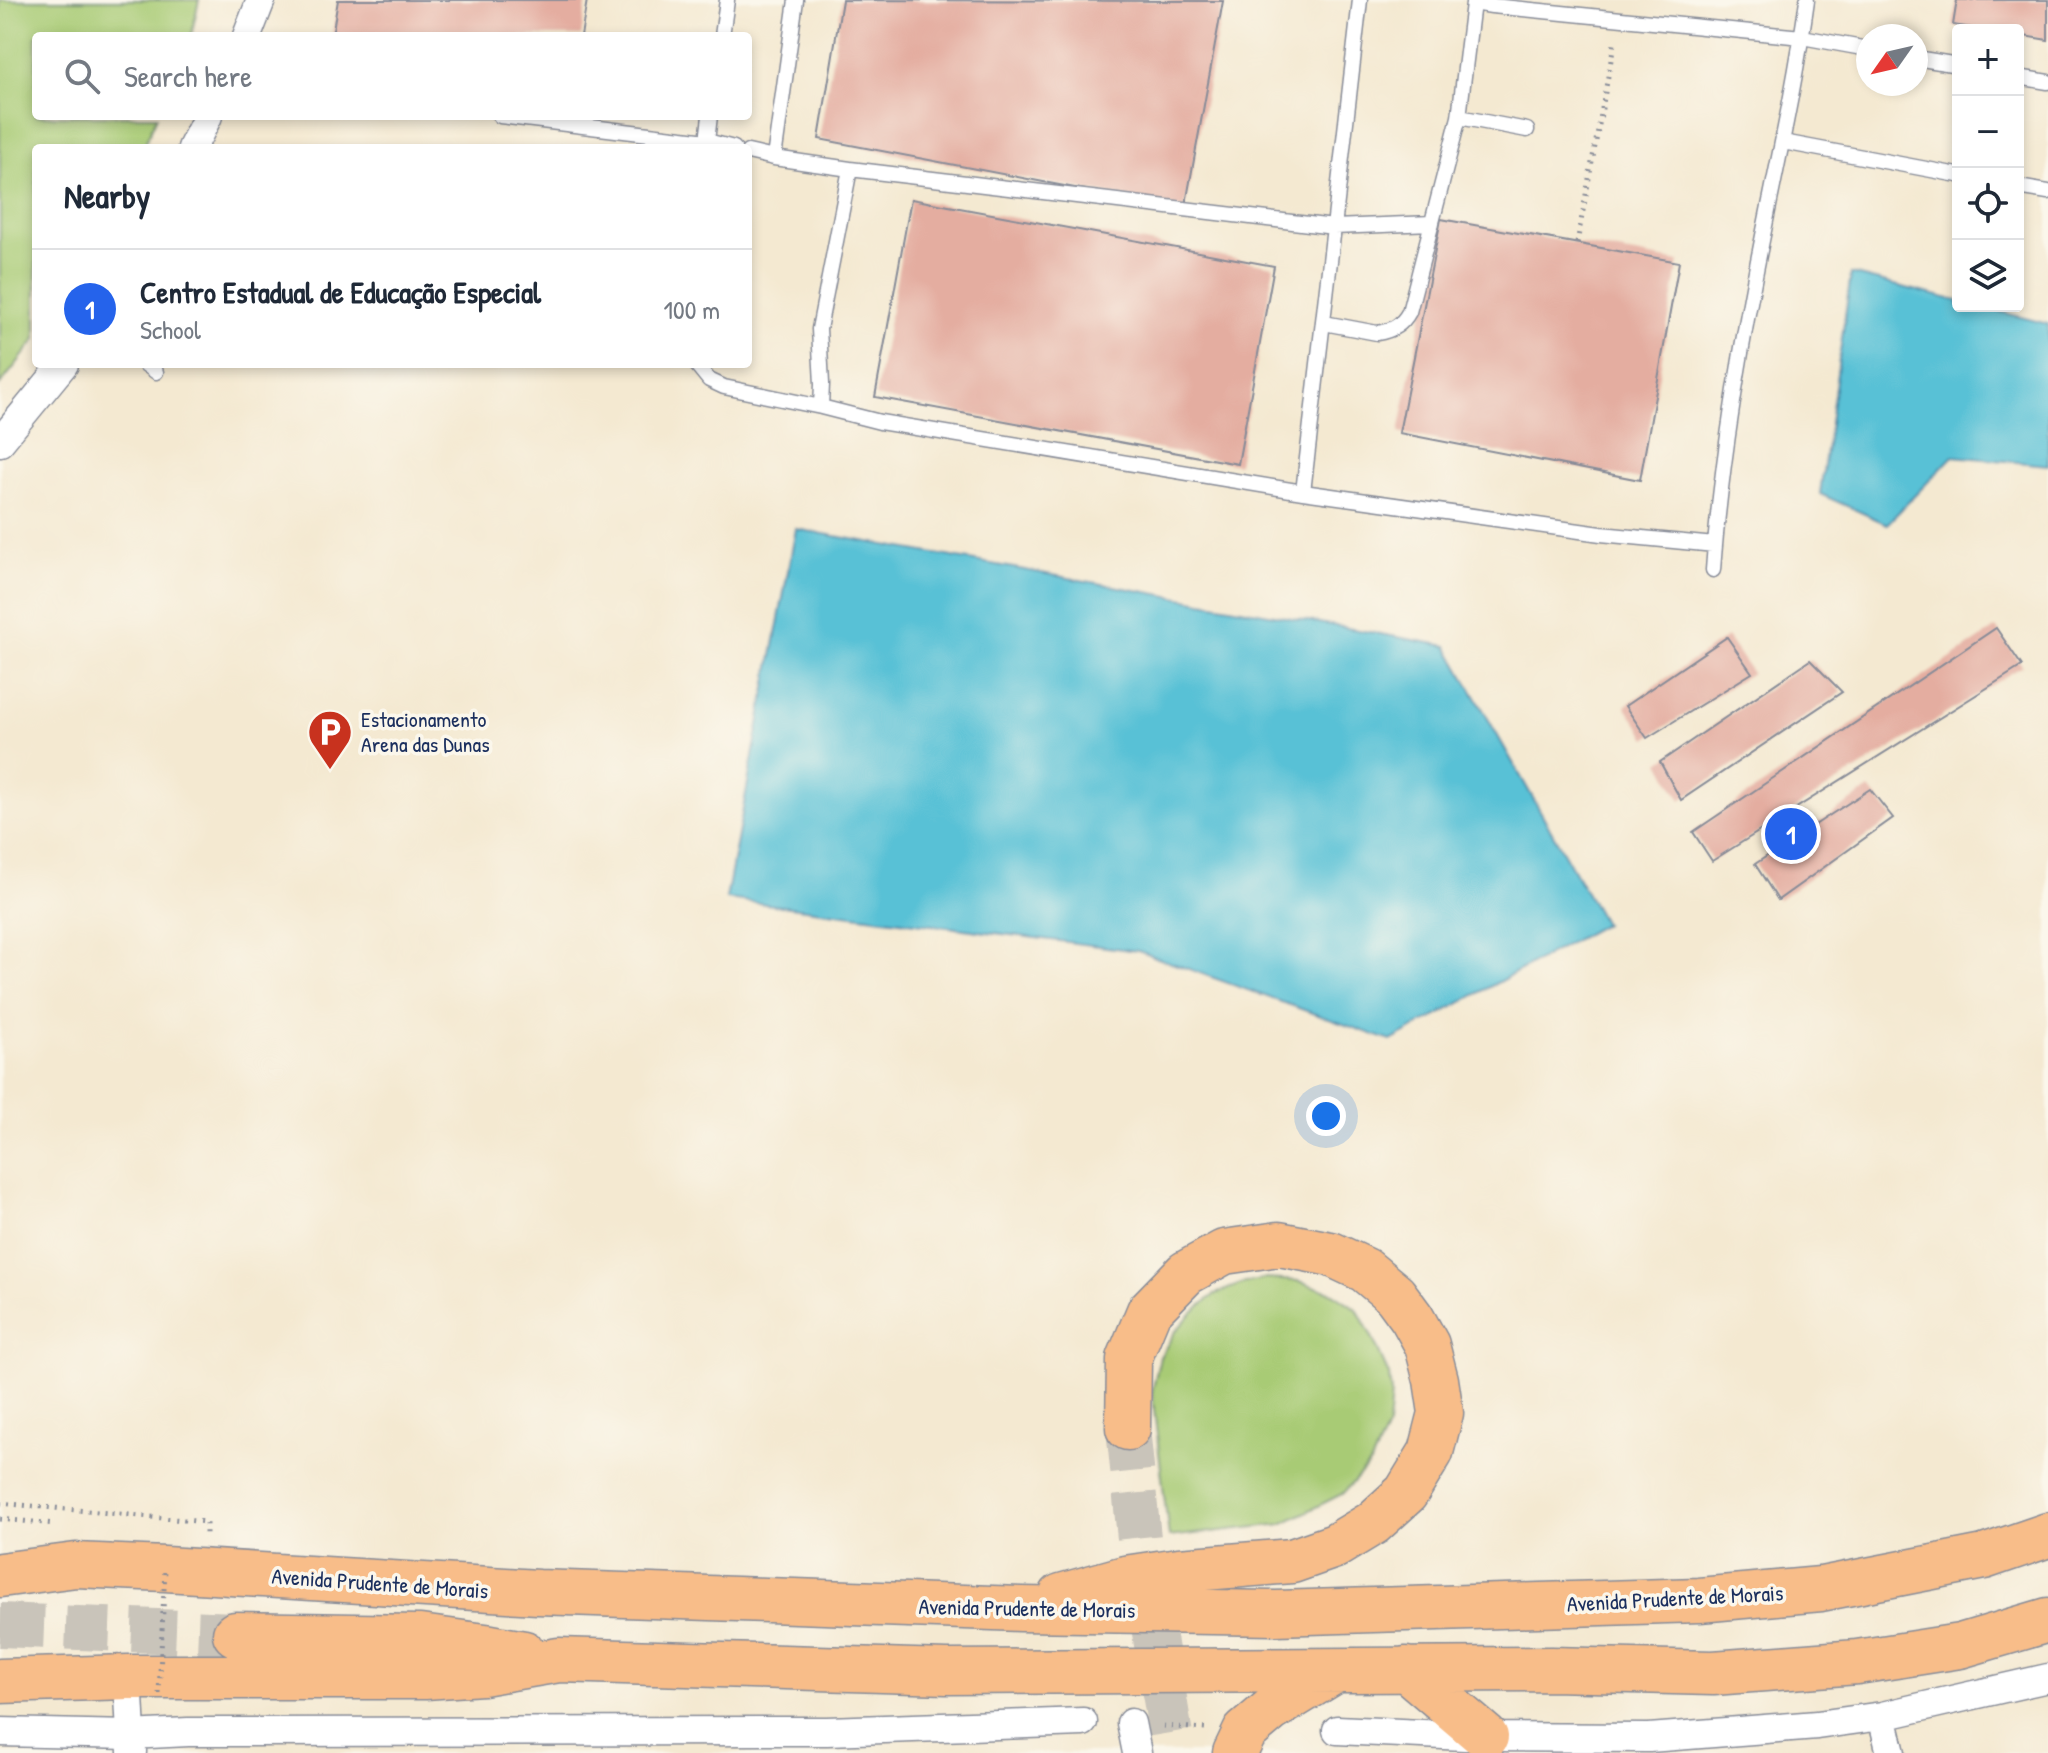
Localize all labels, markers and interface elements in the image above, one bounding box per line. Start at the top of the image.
north arrow [1856,24,1928,96]
map controls [1952,24,2024,312]
button: + [1952,24,2024,96]
search box [32,32,752,120]
icon: search [60,54,104,98]
text: Search here [124,56,252,96]
button: − [1952,96,2024,168]
button: locate [1952,168,2024,240]
text: Nearby [64,173,150,219]
button: layers [1952,240,2024,312]
text: Centro Estadual de Educação Especial [140,272,541,312]
text: 1 [85,292,95,327]
text: 100 m [664,292,720,327]
text: School [140,312,201,347]
place label: Estacionamento Arena das Dunas [361,704,490,759]
parking icon: Estacionamento Arena das Dunas [306,708,354,771]
pin: 1 [1765,804,1817,864]
your location [1306,1096,1346,1136]
street label: Avenida Prudente de Morais [271,1560,489,1606]
street label: Avenida Prudente de Morais [1566,1577,1784,1619]
street label: Avenida Prudente de Morais [918,1591,1136,1625]

